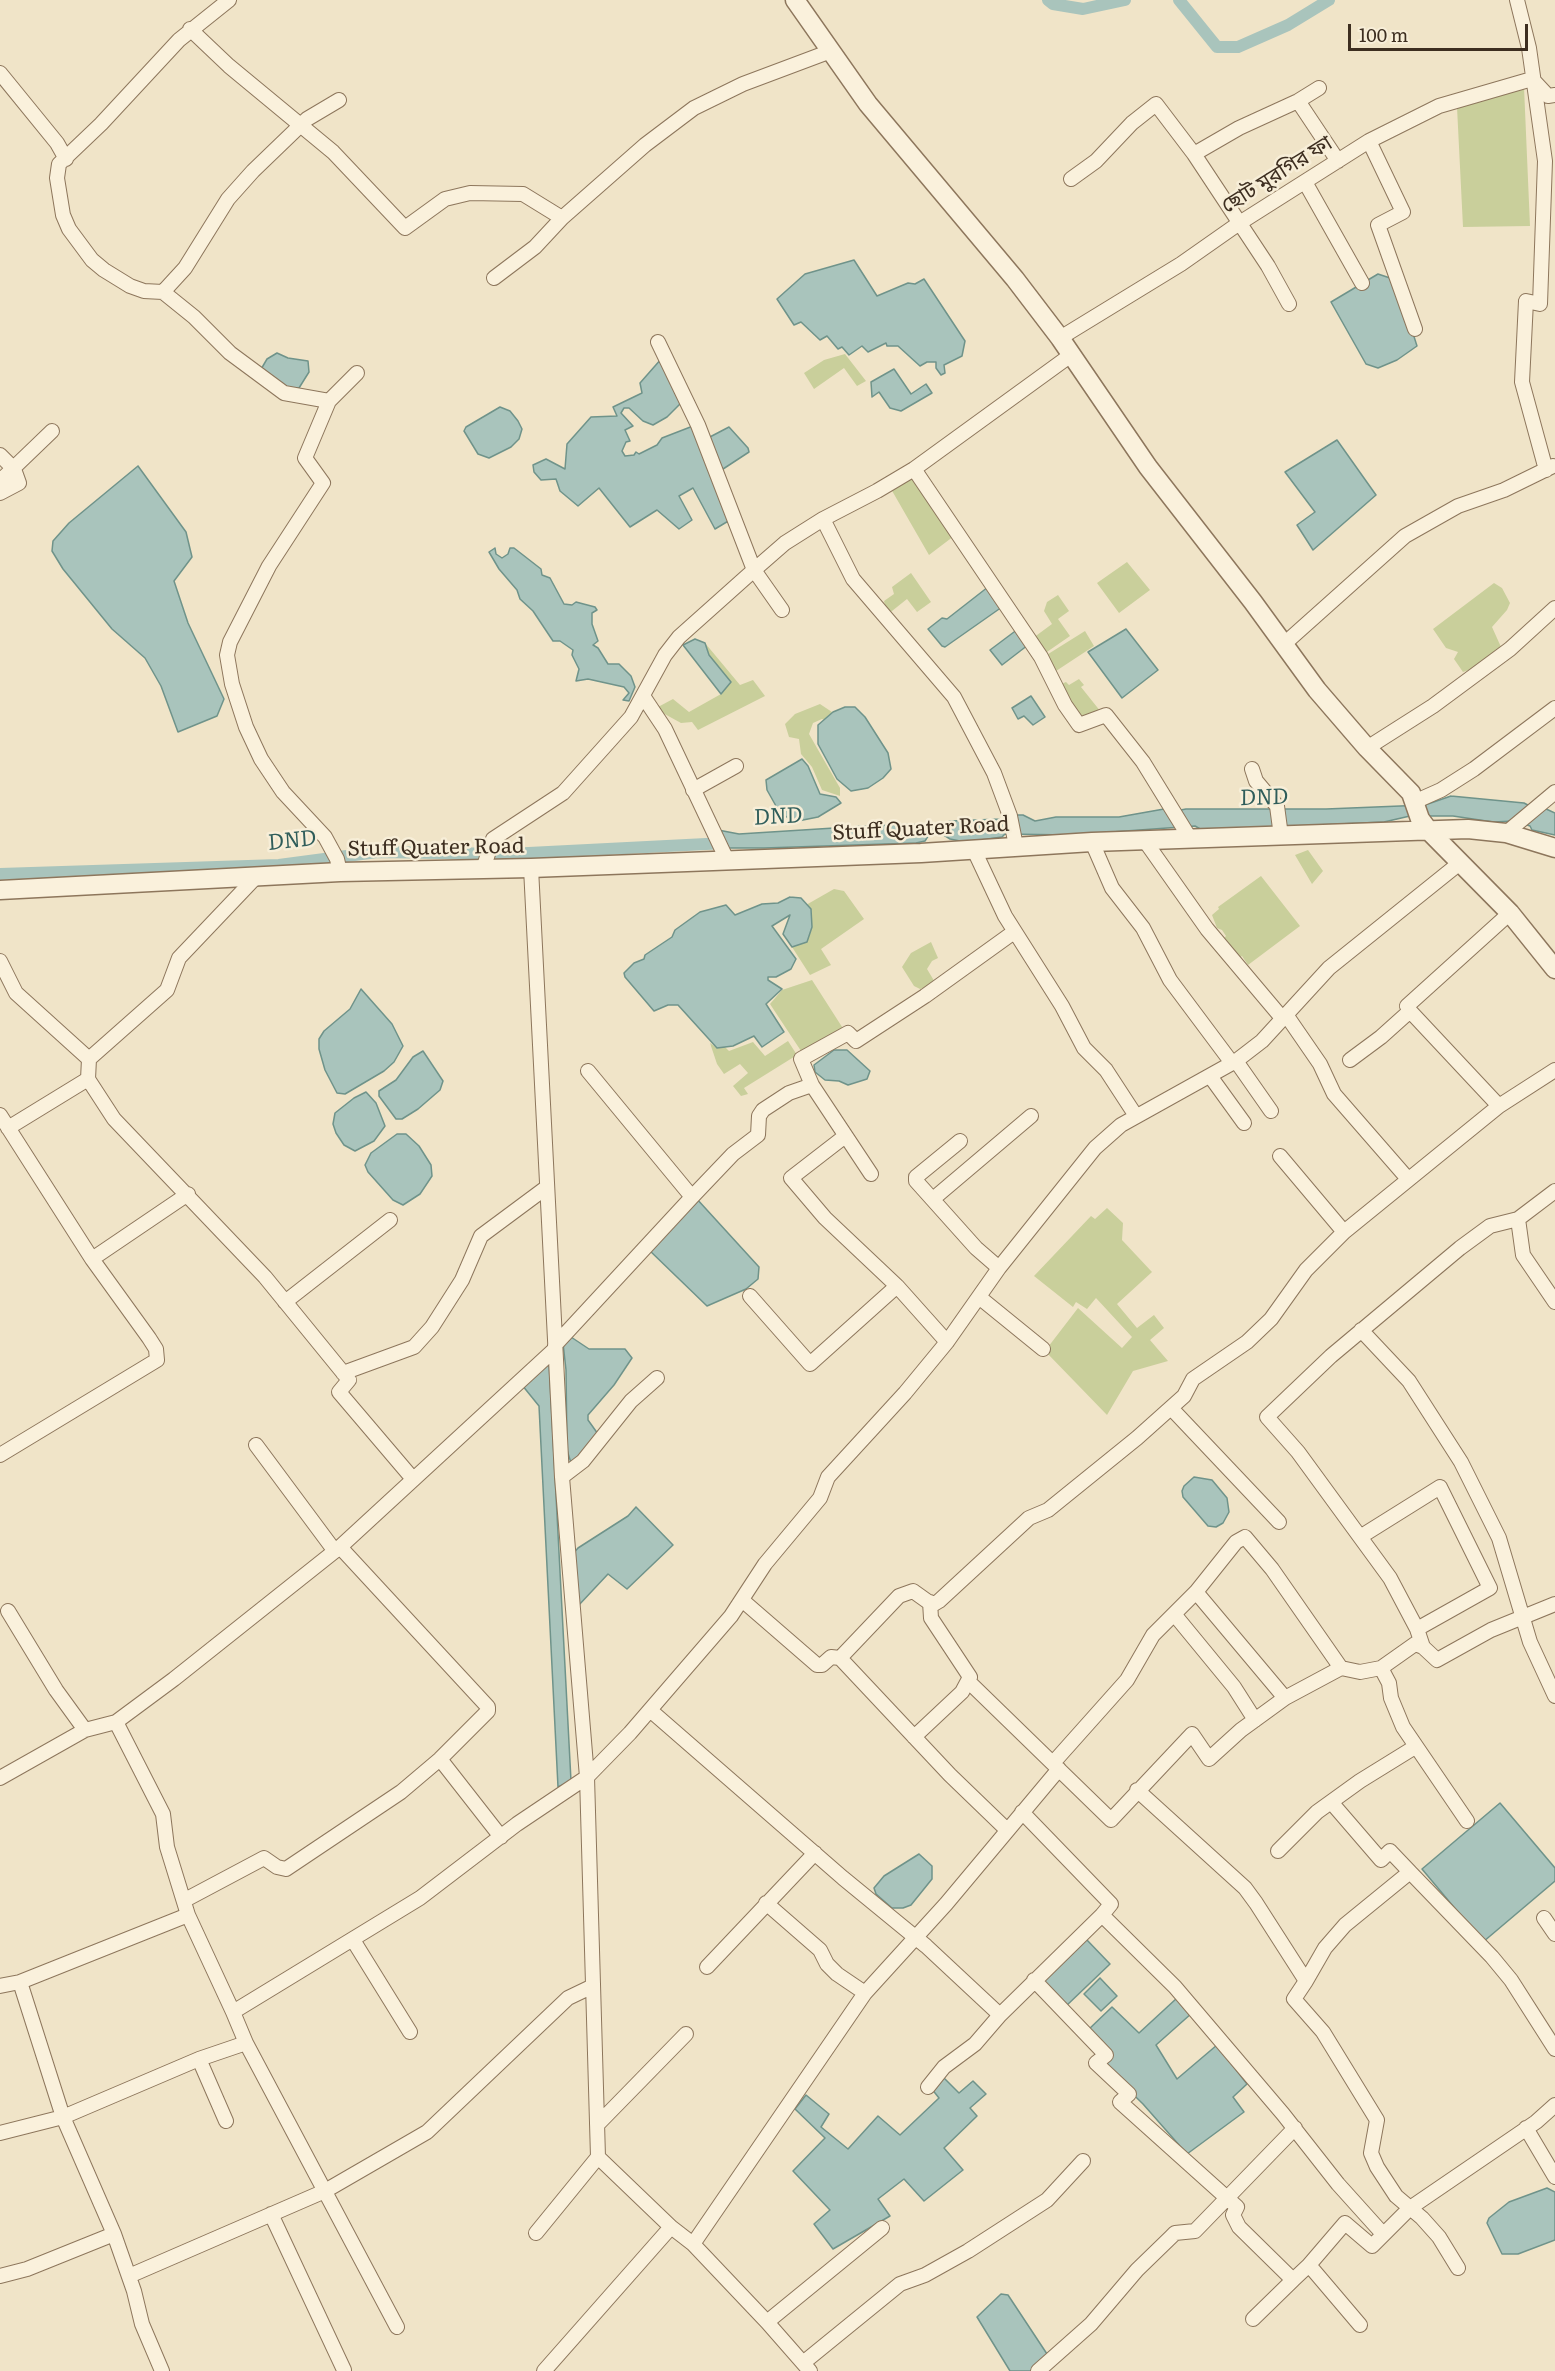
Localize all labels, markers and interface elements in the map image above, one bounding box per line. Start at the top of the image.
scale bar [1351,12,1531,50]
text: 100 m [1359,21,1408,48]
street label: ছোট মুরগির ফা [1217,131,1337,219]
water label: DND [1239,784,1289,812]
water label: DND [753,803,803,831]
street label: Stuff Quater Road [832,812,1010,846]
water label: DND [266,825,318,857]
street label: Stuff Quater Road [347,834,525,862]

